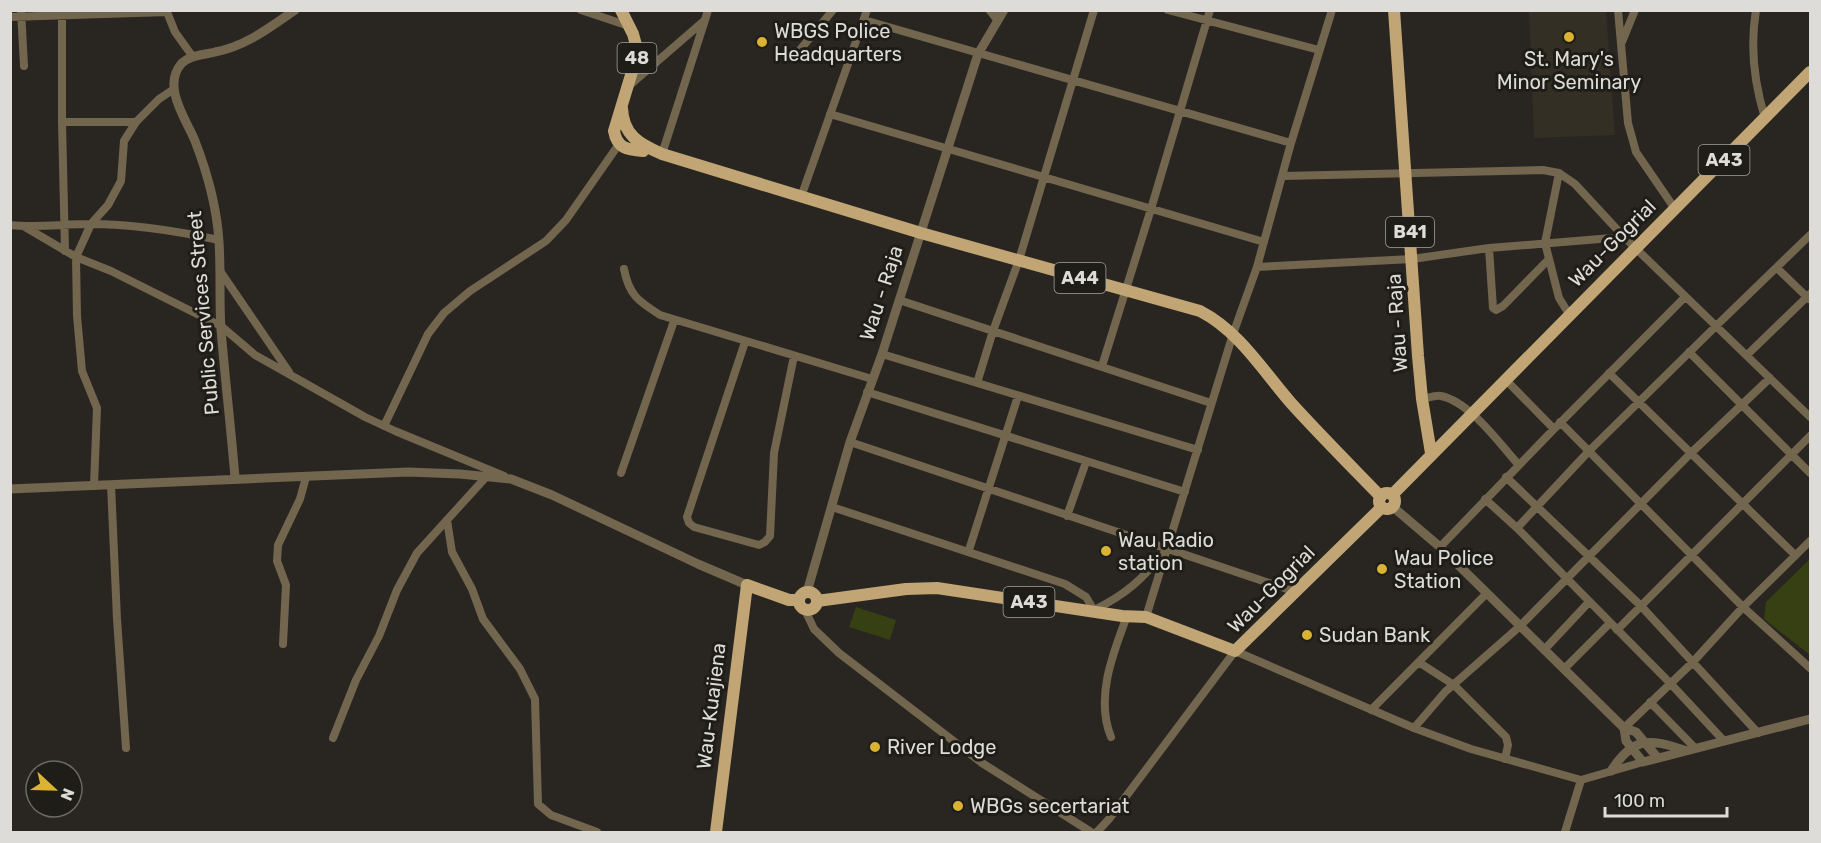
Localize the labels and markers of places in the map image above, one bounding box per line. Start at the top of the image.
place label: WBGS Police Headquarters [774,19,902,66]
marker: St. Mary's Minor Seminary [1562,30,1576,44]
marker: WBGS Police Headquarters [755,35,769,49]
place label: St. Mary's Minor Seminary [1497,47,1641,94]
place label: Wau Radio station [1118,528,1214,575]
marker: Wau Radio station [1099,544,1113,558]
place label: Wau Police Station [1394,546,1494,593]
marker: Wau Police Station [1375,562,1389,576]
place label: Sudan Bank [1319,623,1431,647]
marker: Sudan Bank [1300,628,1314,642]
place label: River Lodge [887,735,996,759]
marker: River Lodge [868,740,882,754]
place label: WBGs secertariat [970,794,1130,818]
marker: WBGs secertariat [951,799,965,813]

